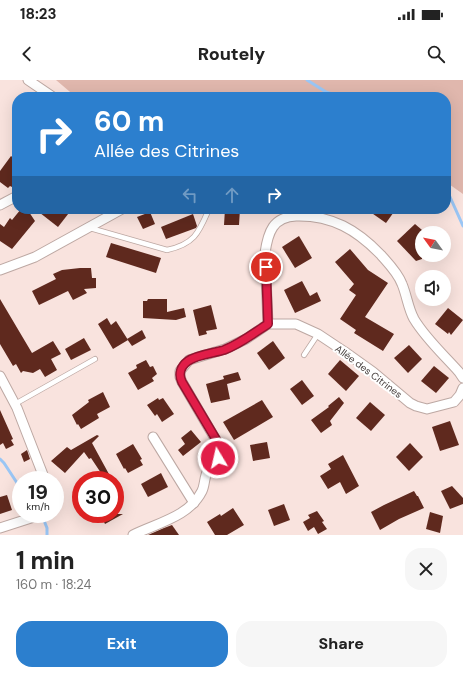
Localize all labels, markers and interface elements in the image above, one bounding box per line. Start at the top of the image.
text: 18:23 [20,4,56,24]
text: Routely [198,42,265,66]
icon: back [16,43,38,65]
icon: search [425,43,447,65]
text: 60 m [94,103,164,140]
icon: right [28,108,80,160]
text: Allée des Citrines [94,139,239,163]
icon: left [179,184,201,206]
icon: ahead [221,184,243,206]
icon: right [263,184,285,206]
north arrow [415,226,451,262]
map controls [415,226,451,306]
pin [249,250,283,284]
icon: arrive [255,256,277,278]
button: sound [415,270,451,306]
street label: Allée des Citrines [333,342,405,401]
position arrow [197,437,239,479]
speed limit sign: 30 [72,471,124,523]
text: 19 [28,479,48,505]
text: km/h [26,500,50,513]
text: 1 min [16,545,75,576]
button: close [405,548,447,590]
text: 160 m · 18:24 [16,576,91,593]
button: Exit [16,621,228,667]
button: Share [236,621,447,667]

